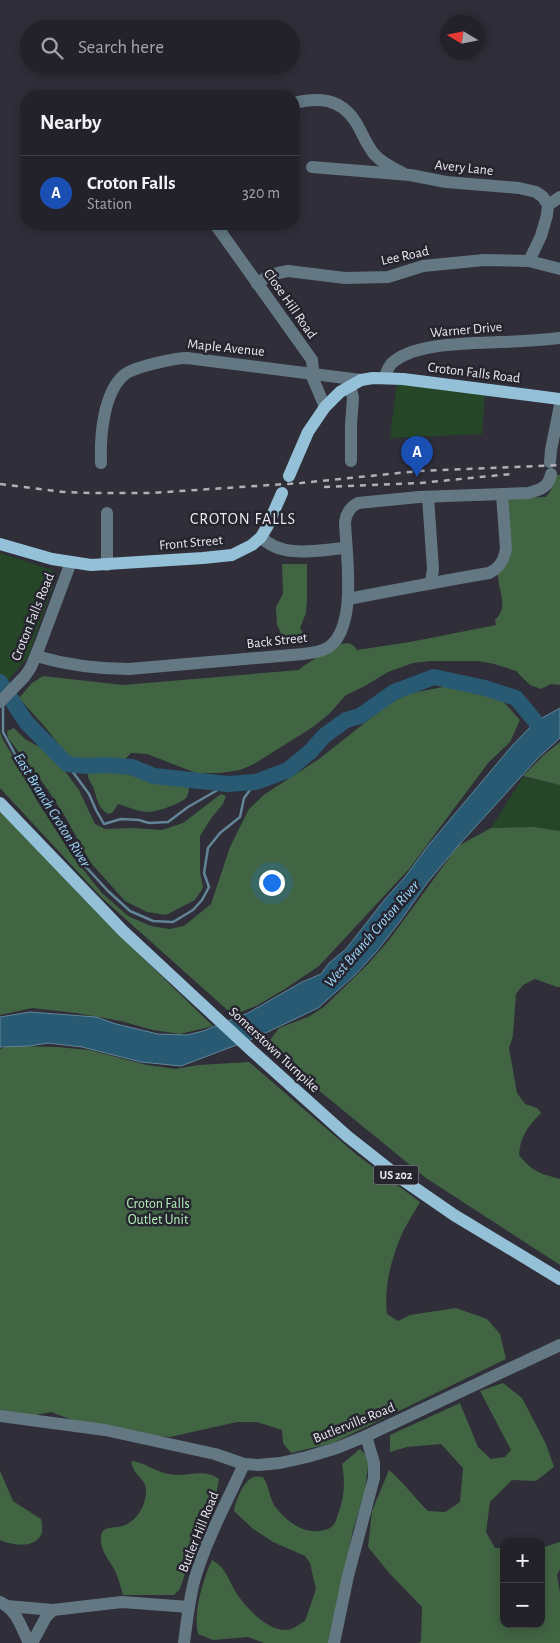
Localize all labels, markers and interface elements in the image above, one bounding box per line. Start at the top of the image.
north arrow [440,15,485,60]
search box [20,20,300,75]
icon: search [38,34,66,62]
text: Search here [78,38,164,57]
text: Nearby [40,112,101,133]
street label: Avery Lane [434,158,494,178]
text: Croton Falls [87,174,176,193]
text: A [51,185,61,201]
text: 320 m [242,185,280,201]
text: Station [87,196,132,212]
street label: Lee Road [380,244,430,268]
street label: Close Hill Road [261,267,319,341]
street label: Warner Drive [429,320,503,340]
street label: Maple Avenue [187,337,265,359]
street label: Croton Falls Road [427,360,521,386]
pin: A [401,436,433,477]
district label: CROTON FALLS [190,511,296,527]
street label: Front Street [159,533,224,553]
street label: Croton Falls Road [9,571,57,663]
street label: Back Street [246,631,309,651]
water label: East Branch Croton River [11,750,94,871]
your location [259,870,285,896]
water label: West Branch Croton River [322,877,423,990]
street label: Somerstown Turnpike [226,1005,322,1095]
road number: US 202 [374,1166,418,1184]
park label: Croton Falls Outlet Unit [126,1197,190,1227]
street label: Butlerville Road [311,1400,397,1446]
street label: Butler Hill Road [176,1490,222,1574]
map controls [500,1538,545,1628]
button: + [500,1538,545,1583]
button: − [500,1583,545,1628]

